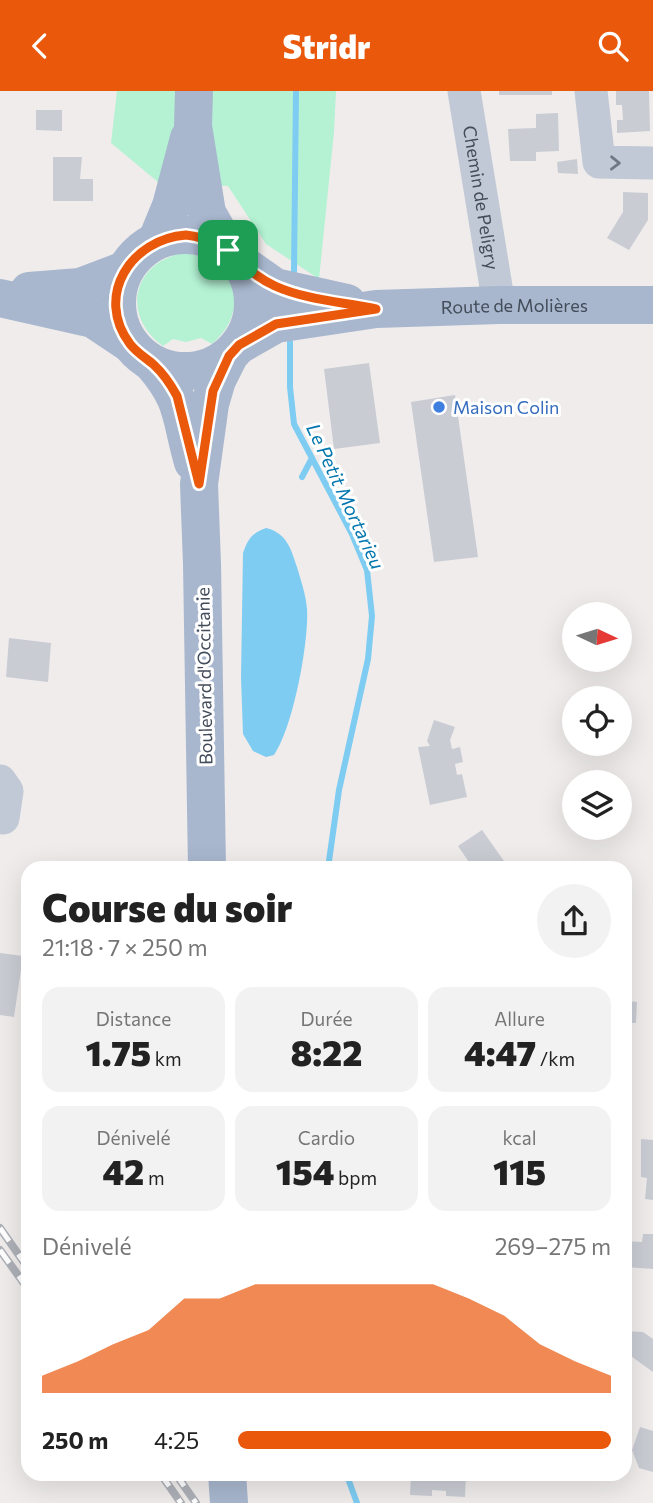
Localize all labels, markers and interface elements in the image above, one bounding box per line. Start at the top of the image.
text: Stridr [283,26,370,66]
icon: back [21,27,59,65]
icon: search [594,27,632,65]
street label: Chemin de Peligry [459,124,504,271]
one-way arrow [609,155,620,170]
pin [198,220,258,280]
icon: arrive [209,231,247,269]
street label: Route de Molières [440,294,588,318]
place label: Maison Colin [453,396,559,418]
marker: Maison Colin [431,399,447,415]
water label: Le Petit Mortarieu [302,420,390,573]
street label: Boulevard d'Occitanie [191,587,217,765]
north arrow [562,602,632,672]
map controls [562,602,632,840]
button: locate [562,686,632,756]
button: layers [562,770,632,840]
text: Course du soir [42,883,293,930]
button: share [537,884,611,958]
text: 21:18 · 7 × 250 m [42,933,207,961]
text: Distance [96,1007,171,1030]
text: Durée [301,1007,352,1030]
text: Allure [494,1007,545,1030]
text: 1.75 [85,1030,151,1073]
text: 8:22 [290,1030,363,1073]
text: 4:47 [464,1030,536,1073]
text: km [151,1047,182,1070]
text: /km [536,1047,575,1070]
text: Dénivelé [96,1126,171,1149]
text: Cardio [298,1126,355,1149]
text: kcal [502,1126,537,1149]
text: 42 [102,1149,144,1192]
text: 154 [276,1149,334,1192]
text: 115 [493,1149,546,1192]
text: m [144,1166,165,1189]
text: bpm [334,1166,377,1189]
text: Dénivelé [42,1232,132,1260]
text: 269–275 m [495,1232,611,1260]
text: 250 m [42,1426,108,1454]
text: 4:25 [154,1426,199,1454]

